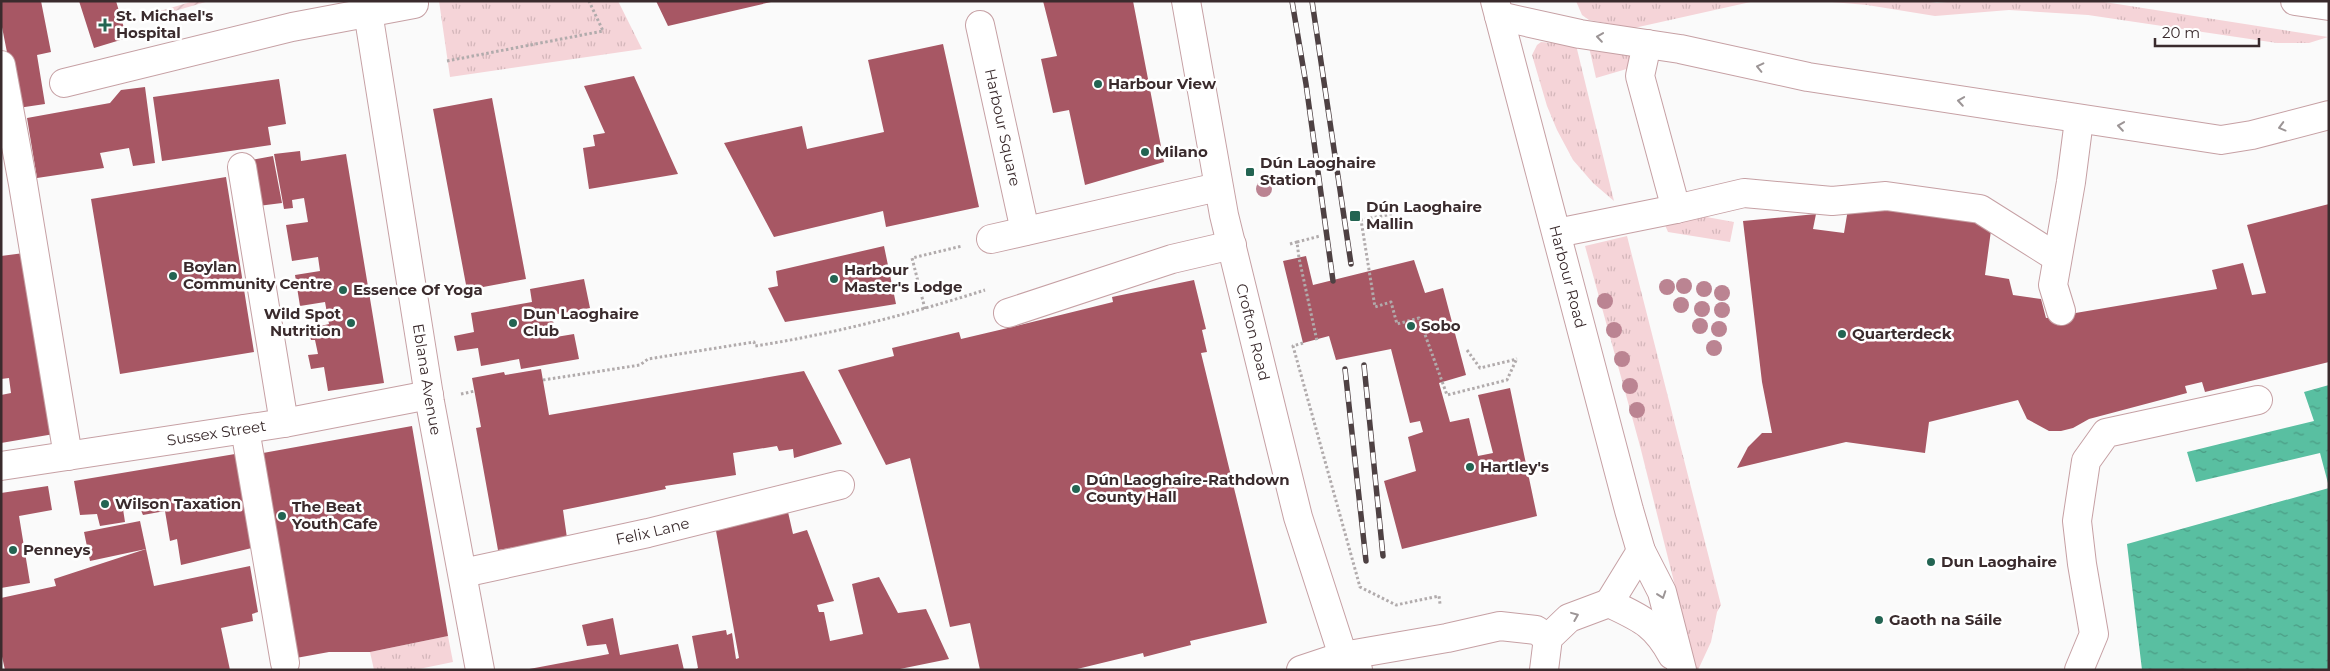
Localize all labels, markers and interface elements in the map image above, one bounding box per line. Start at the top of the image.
place label: St. Michael's Hospital [116,6,213,42]
scale bar [2155,15,2259,47]
marker: St. Michael's Hospital [98,18,112,32]
text: 20 m [2162,23,2200,42]
one-way arrow [1596,32,1605,42]
one-way arrow [1756,62,1764,72]
street label: Harbour Square [981,67,1025,188]
place label: Harbour View [1108,74,1217,93]
marker: Harbour View [1092,78,1104,90]
one-way arrow [1956,97,1965,107]
one-way arrow [2117,121,2125,132]
one-way arrow [2278,122,2286,132]
place label: Milano [1155,142,1208,161]
marker: Milano [1139,146,1151,158]
place label: Dún Laoghaire Station [1260,153,1376,189]
marker: Dún Laoghaire Station [1244,166,1256,178]
place label: Dún Laoghaire Mallin [1366,197,1482,233]
marker: Dún Laoghaire Mallin [1348,209,1362,223]
street label: Harbour Road [1545,223,1591,330]
place label: Boylan Community Centre [183,257,332,293]
place label: Harbour Master's Lodge [844,260,963,296]
marker: Boylan Community Centre [167,270,179,282]
marker: Harbour Master's Lodge [828,273,840,285]
place label: Essence Of Yoga [353,280,483,299]
street label: Crofton Road [1232,281,1274,383]
marker: Essence Of Yoga [337,284,349,296]
place label: Wild Spot Nutrition [264,304,341,340]
place label: Dun Laoghaire Club [523,304,639,340]
place label: Sobo [1421,316,1461,335]
marker: Wild Spot Nutrition [345,317,357,329]
marker: Dun Laoghaire Club [507,317,519,329]
marker: Sobo [1405,320,1417,332]
street label: Eblana Avenue [409,322,446,437]
place label: Quarterdeck [1852,324,1952,343]
marker: Quarterdeck [1836,328,1848,340]
street label: Sussex Street [166,416,267,450]
place label: Hartley's [1480,457,1549,476]
marker: Hartley's [1464,461,1476,473]
place label: Dún Laoghaire-Rathdown County Hall [1086,470,1290,506]
marker: Dún Laoghaire-Rathdown County Hall [1070,483,1082,495]
place label: Wilson Taxation [115,494,241,513]
place label: The Beat Youth Cafe [291,497,378,533]
marker: Wilson Taxation [99,498,111,510]
marker: The Beat Youth Cafe [276,510,288,522]
street label: Felix Lane [614,513,691,549]
place label: Penneys [23,540,90,559]
marker: Penneys [7,544,19,556]
place label: Dun Laoghaire [1941,552,2057,571]
marker: Dun Laoghaire [1925,556,1937,568]
one-way arrow [1656,590,1666,598]
place label: Gaoth na Sáile [1889,610,2002,629]
one-way arrow [1570,611,1579,622]
marker: Gaoth na Sáile [1873,614,1885,626]

